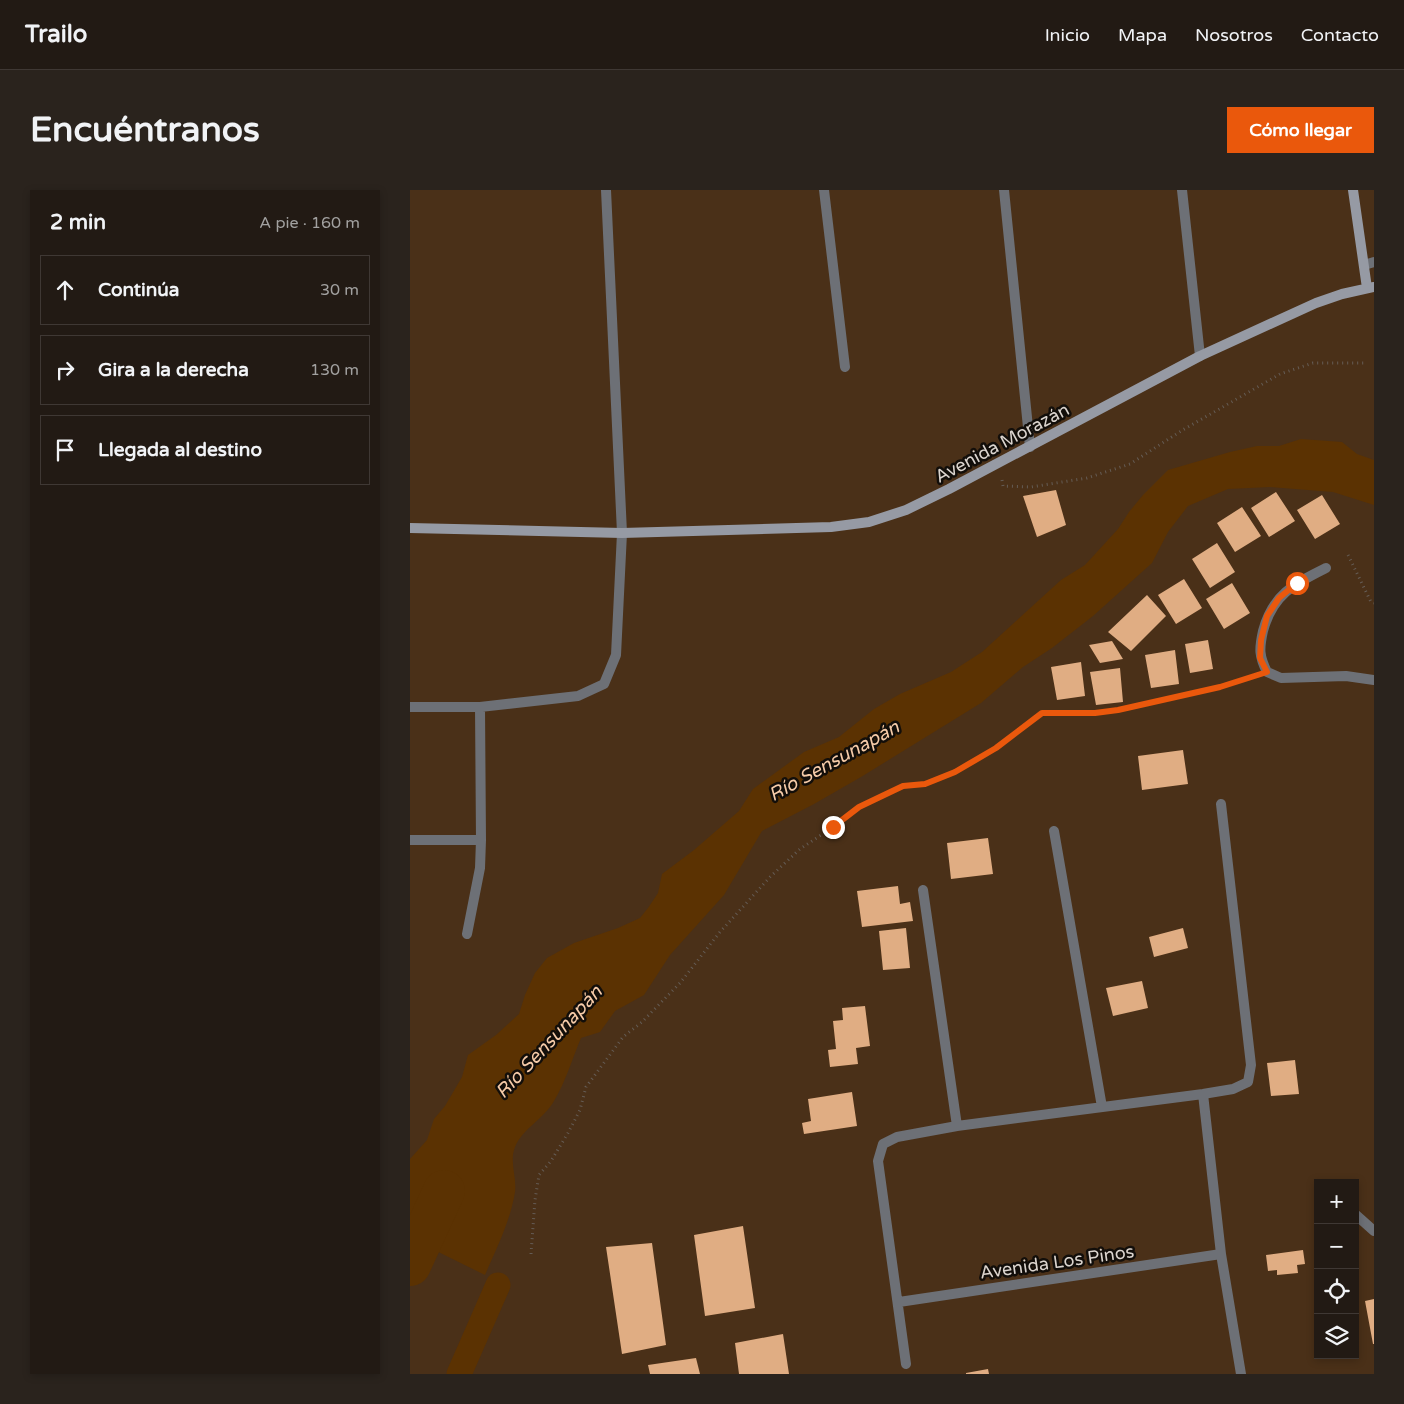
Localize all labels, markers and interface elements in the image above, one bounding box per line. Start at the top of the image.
text: Trailo [25,20,87,49]
text: Inicio [1045,24,1090,46]
text: Mapa [1118,24,1167,46]
text: Nosotros [1195,24,1273,46]
text: Contacto [1301,24,1379,46]
button: Cómo llegar [1227,107,1374,153]
text: Encuéntranos [30,109,260,151]
text: 2 min [50,210,106,235]
text: A pie · 160 m [259,213,360,233]
icon: ahead [51,276,79,304]
text: Continúa [98,279,180,301]
text: 30 m [320,280,359,300]
icon: right [51,356,79,384]
text: Gira a la derecha [98,359,249,381]
text: 130 m [310,360,359,380]
street label: Avenida Morazán [931,398,1073,488]
icon: arrive [51,436,79,464]
text: Llegada al destino [98,439,262,461]
route start [1286,572,1309,595]
water label: Río Sensunapán [765,716,904,806]
route end [822,816,845,839]
water label: Río Sensunapán [491,981,607,1103]
map controls [1314,1179,1359,1359]
button: + [1314,1179,1359,1224]
button: − [1314,1224,1359,1269]
street label: Avenida Los Pinos [978,1240,1136,1284]
button: locate [1314,1269,1359,1314]
button: layers [1314,1314,1359,1359]

